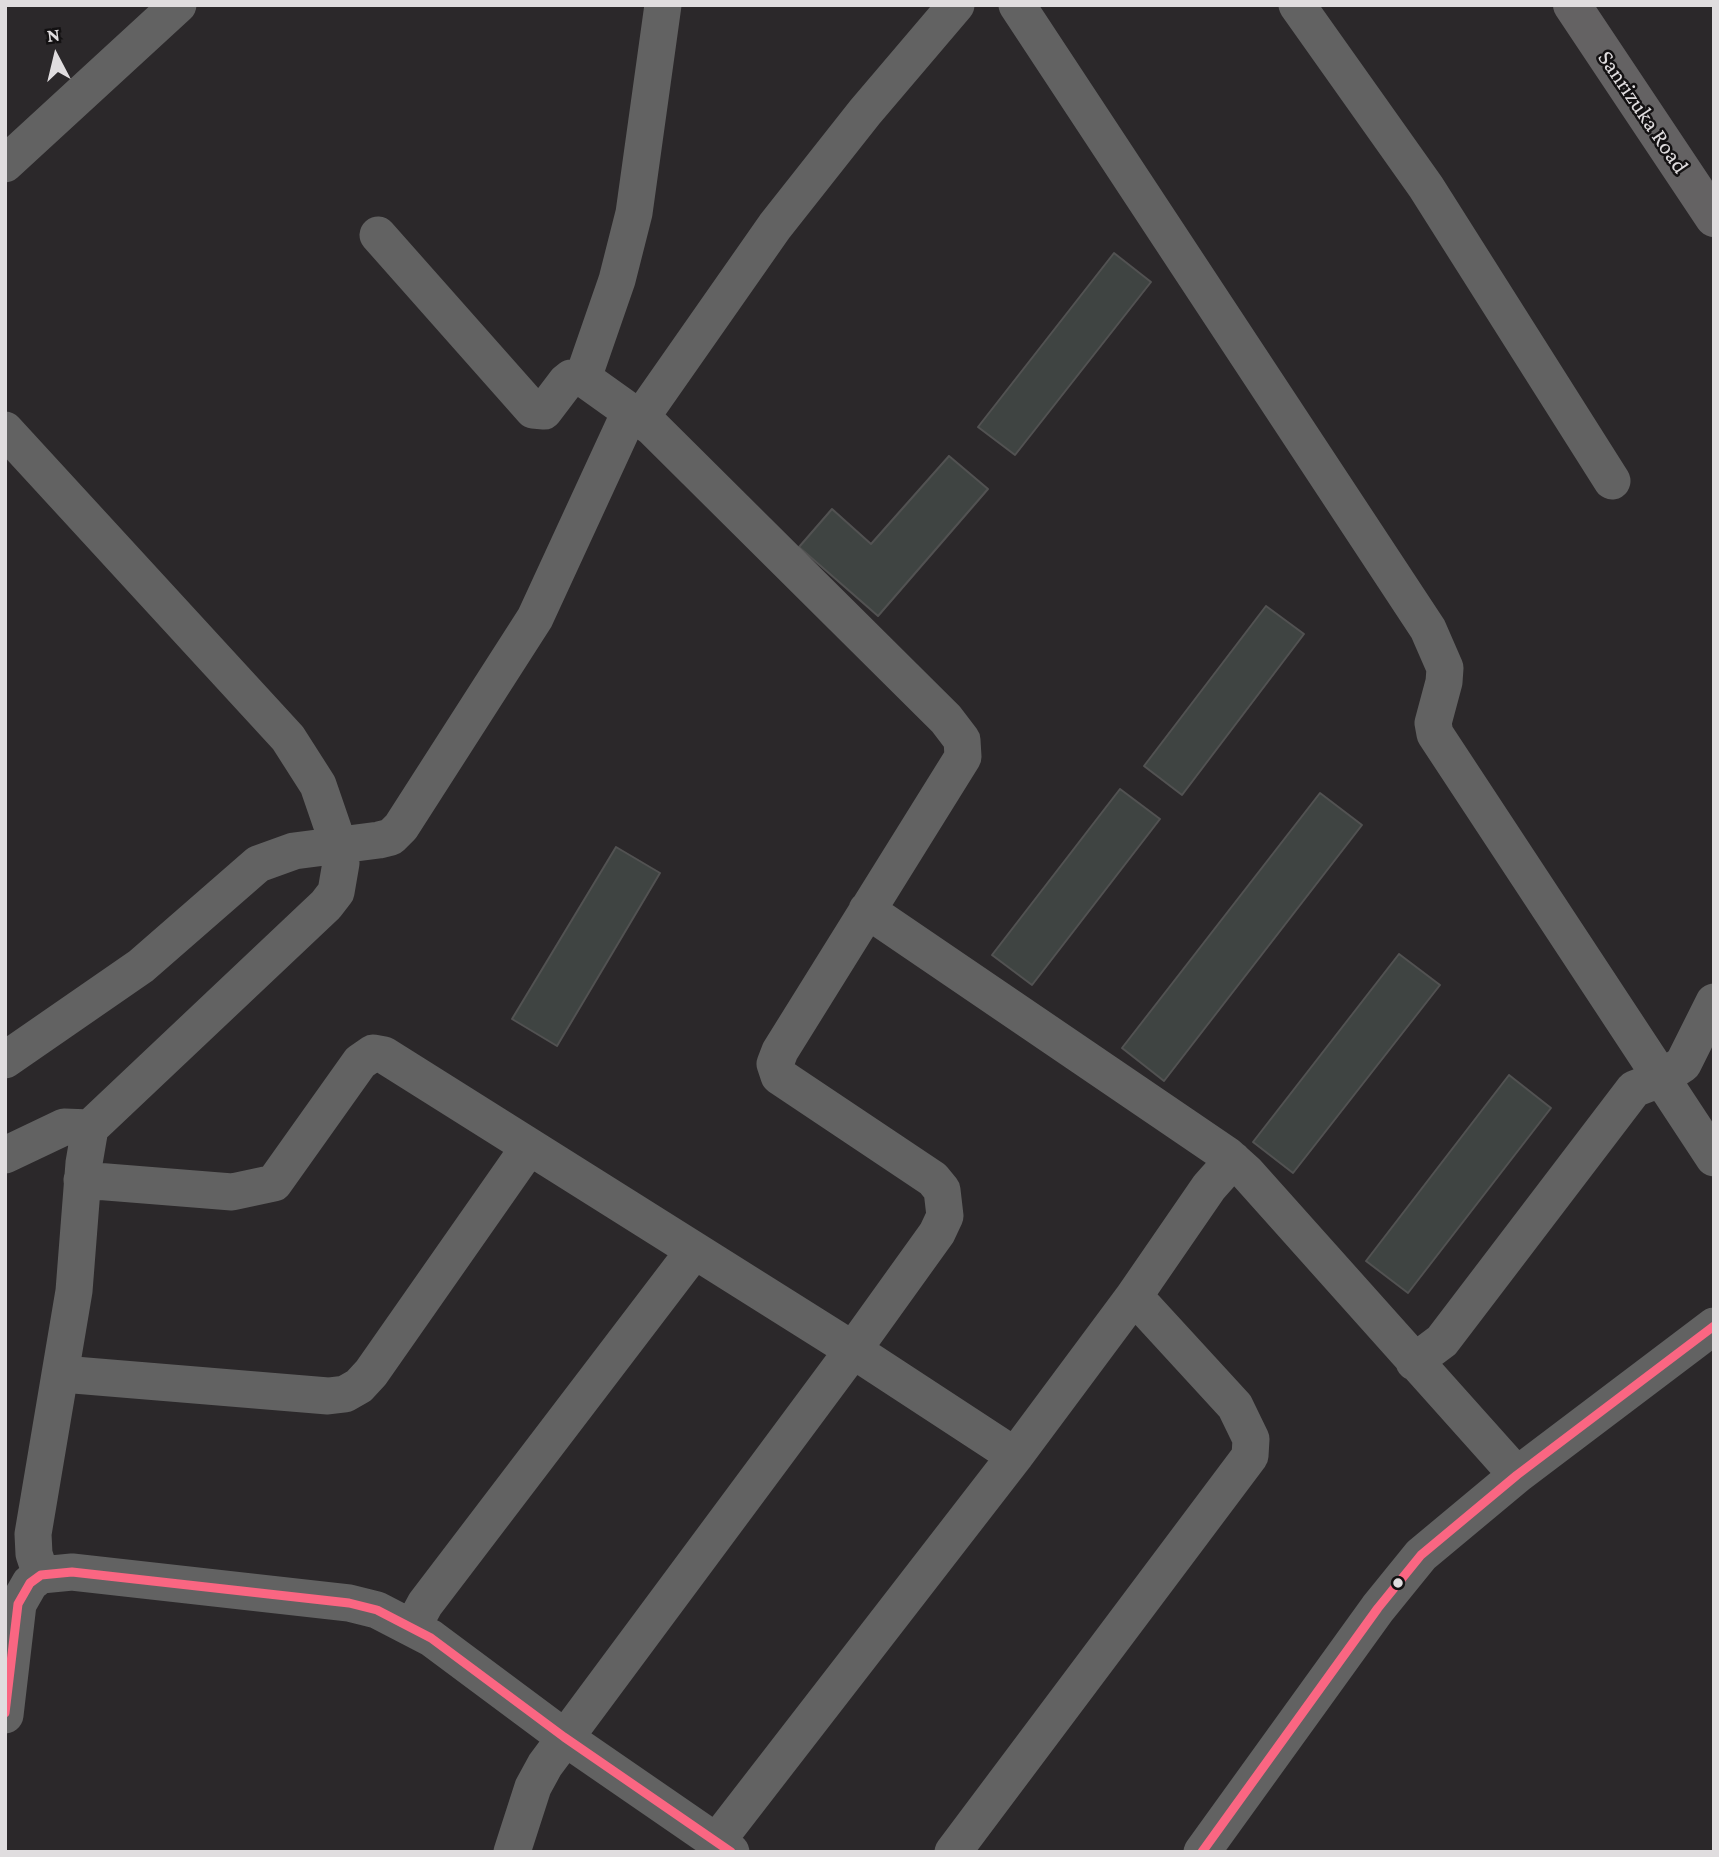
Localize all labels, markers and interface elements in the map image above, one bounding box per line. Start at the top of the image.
north arrow [21,21,91,91]
text: N [46,23,61,46]
street label: Sanrizuka Road [1592,45,1694,179]
unlabelled marker [1391,1576,1405,1590]

